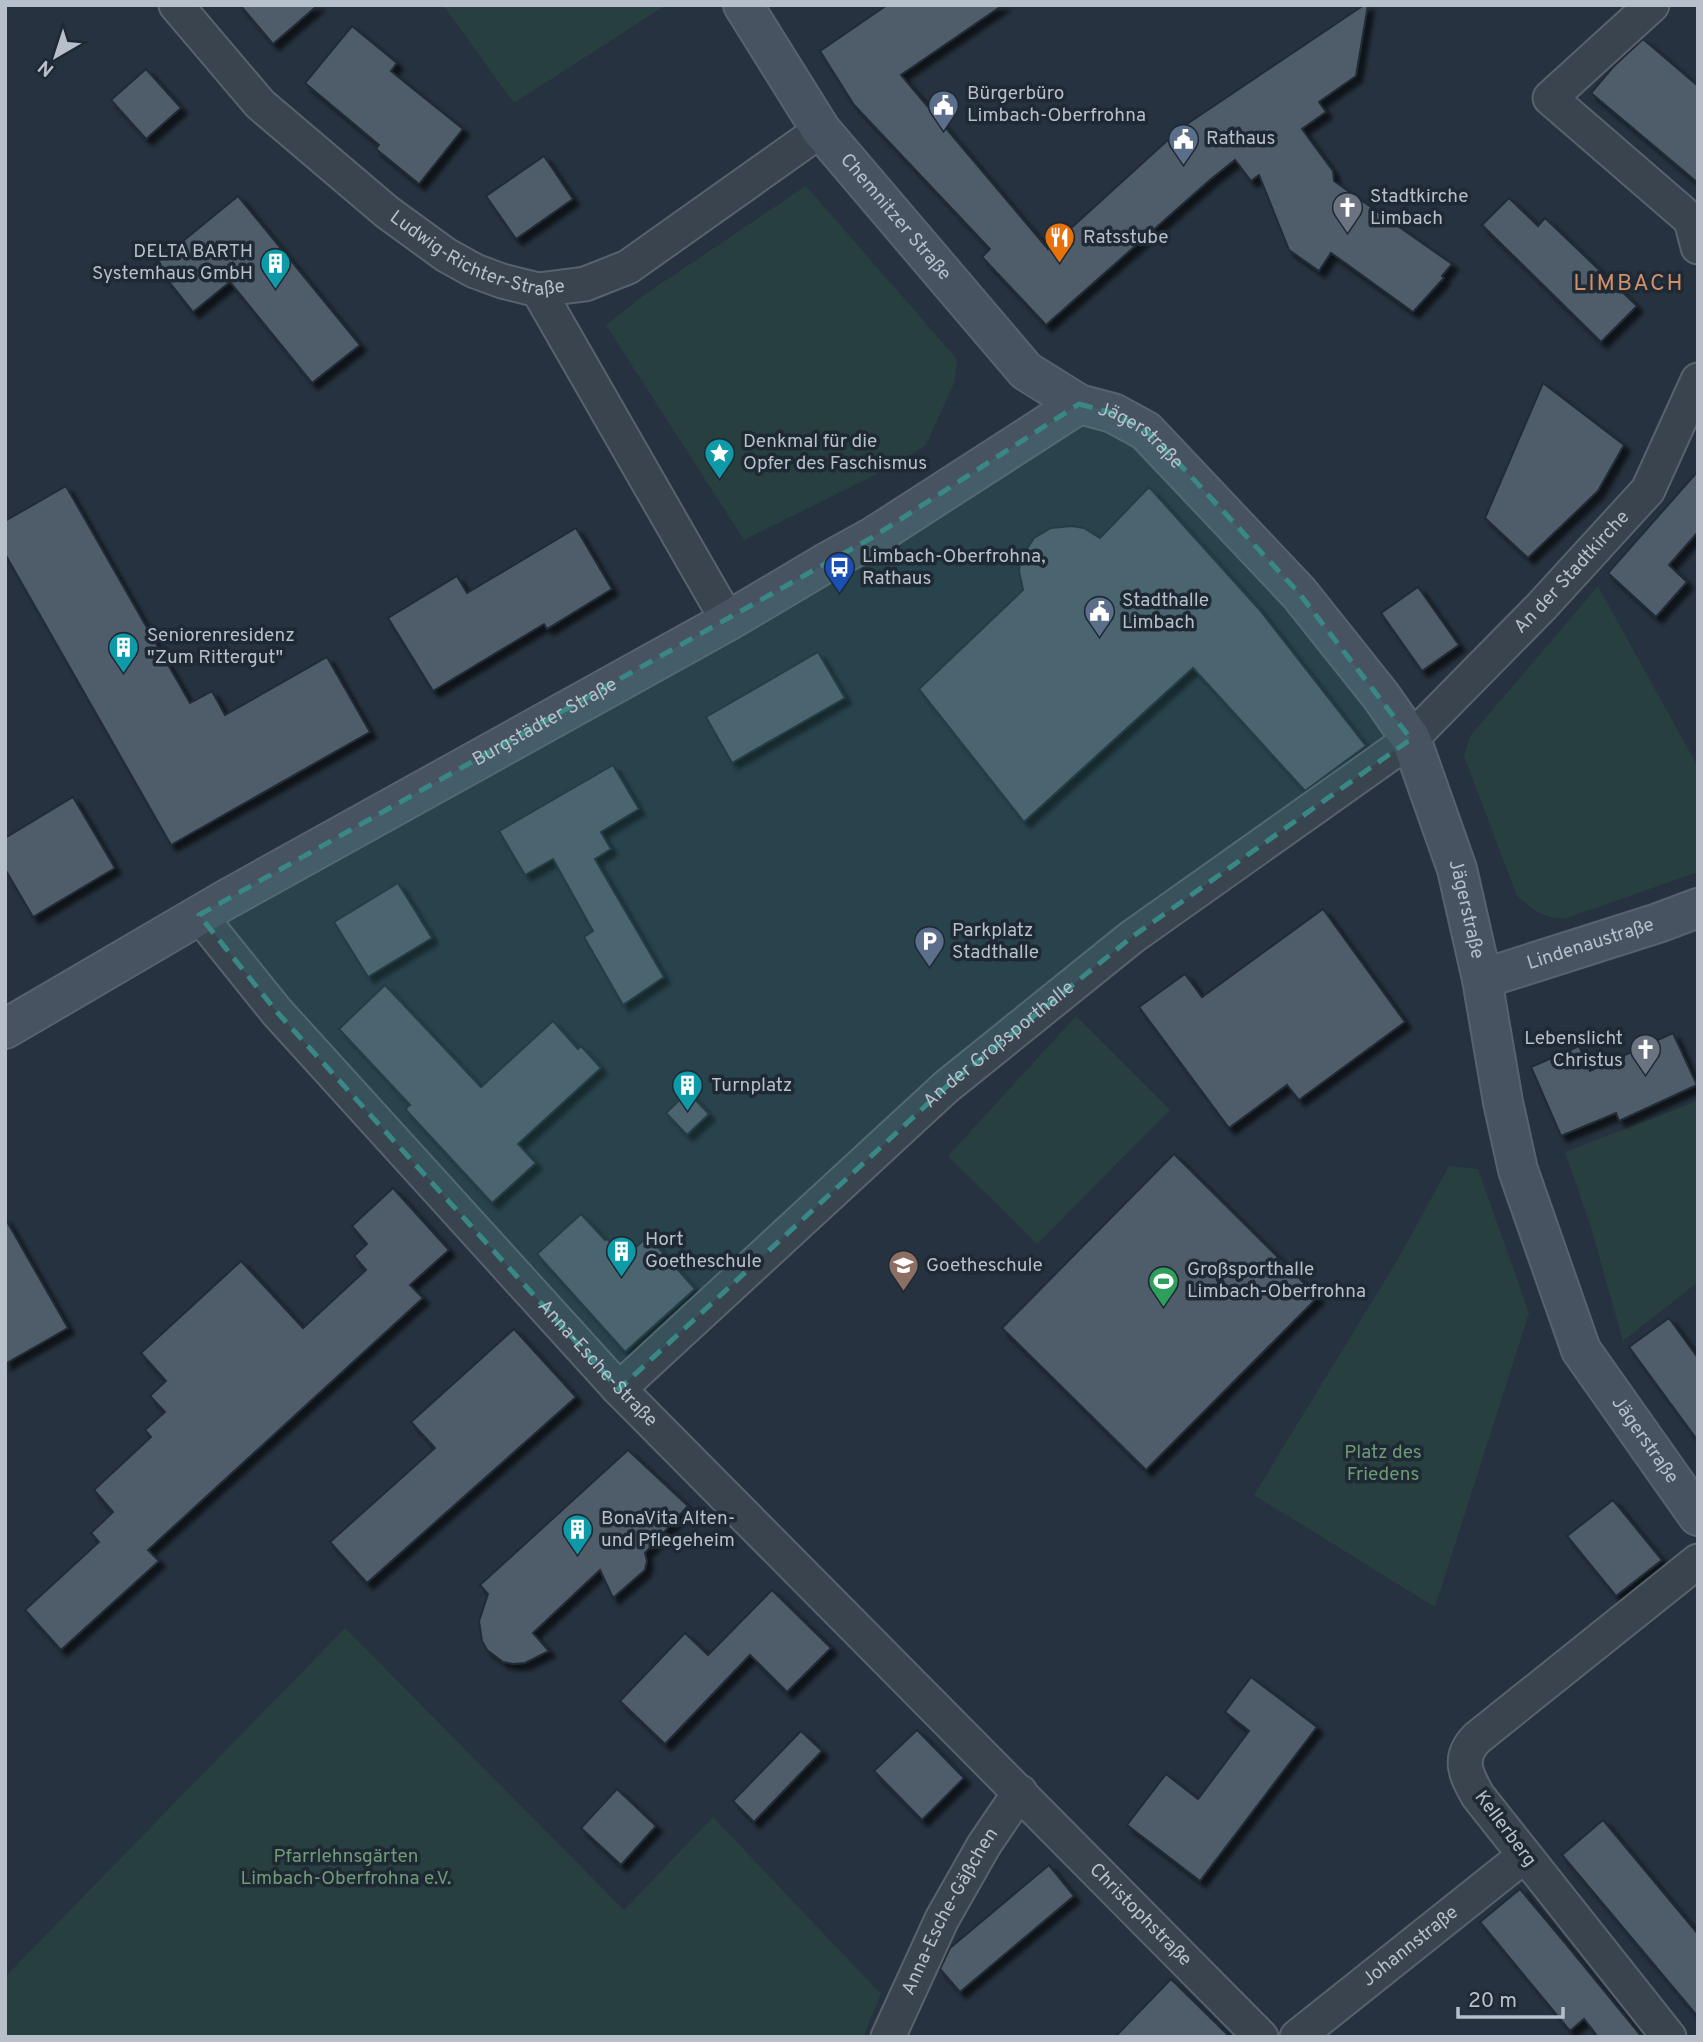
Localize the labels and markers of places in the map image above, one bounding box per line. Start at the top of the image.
place label: Bürgerbüro Limbach-Oberfrohna [967,82,1146,128]
public building icon: Bürgerbüro Limbach-Oberfrohna [927,88,961,132]
public building icon: Rathaus [1166,122,1200,166]
place label: Rathaus [1206,127,1275,151]
place label: Stadtkirche Limbach [1370,185,1468,231]
church icon: Stadtkirche Limbach [1330,191,1364,235]
restaurant icon: Ratsstube [1043,221,1077,265]
place label: Ratsstube [1083,226,1168,250]
place label: DELTA BARTH Systemhaus GmbH [92,240,253,286]
building icon: DELTA BARTH Systemhaus GmbH [259,246,293,290]
place label: Denkmal für die Opfer des Faschismus [743,430,927,476]
place icon: Denkmal für die Opfer des Faschismus [703,436,737,480]
place label: Limbach-Oberfrohna, Rathaus [862,545,1046,591]
bus stop icon: Limbach-Oberfrohna, Rathaus [822,551,856,595]
place label: Stadthalle Limbach [1122,589,1209,635]
public building icon: Stadthalle Limbach [1082,595,1116,639]
place label: Seniorenresidenz "Zum Rittergut" [147,624,295,670]
building icon: Seniorenresidenz "Zum Rittergut" [107,630,141,674]
place label: Parkplatz Stadthalle [952,919,1039,965]
parking icon: Parkplatz Stadthalle [912,925,946,969]
place label: Lebenslicht Christus [1524,1027,1623,1073]
church icon: Lebenslicht Christus [1629,1033,1663,1077]
building icon: Turnplatz [671,1069,705,1113]
place label: Turnplatz [711,1074,792,1098]
place label: Hort Goetheschule [645,1228,762,1274]
building icon: Hort Goetheschule [605,1234,639,1278]
school or university icon: Goetheschule [886,1249,920,1293]
place label: Goetheschule [926,1254,1043,1278]
place label: Großsporthalle Limbach-Oberfrohna [1187,1258,1366,1304]
sports icon: Großsporthalle Limbach-Oberfrohna [1147,1264,1181,1308]
place label: BonaVita Alten- und Pflegeheim [601,1507,735,1553]
building icon: BonaVita Alten- und Pflegeheim [561,1513,595,1557]

